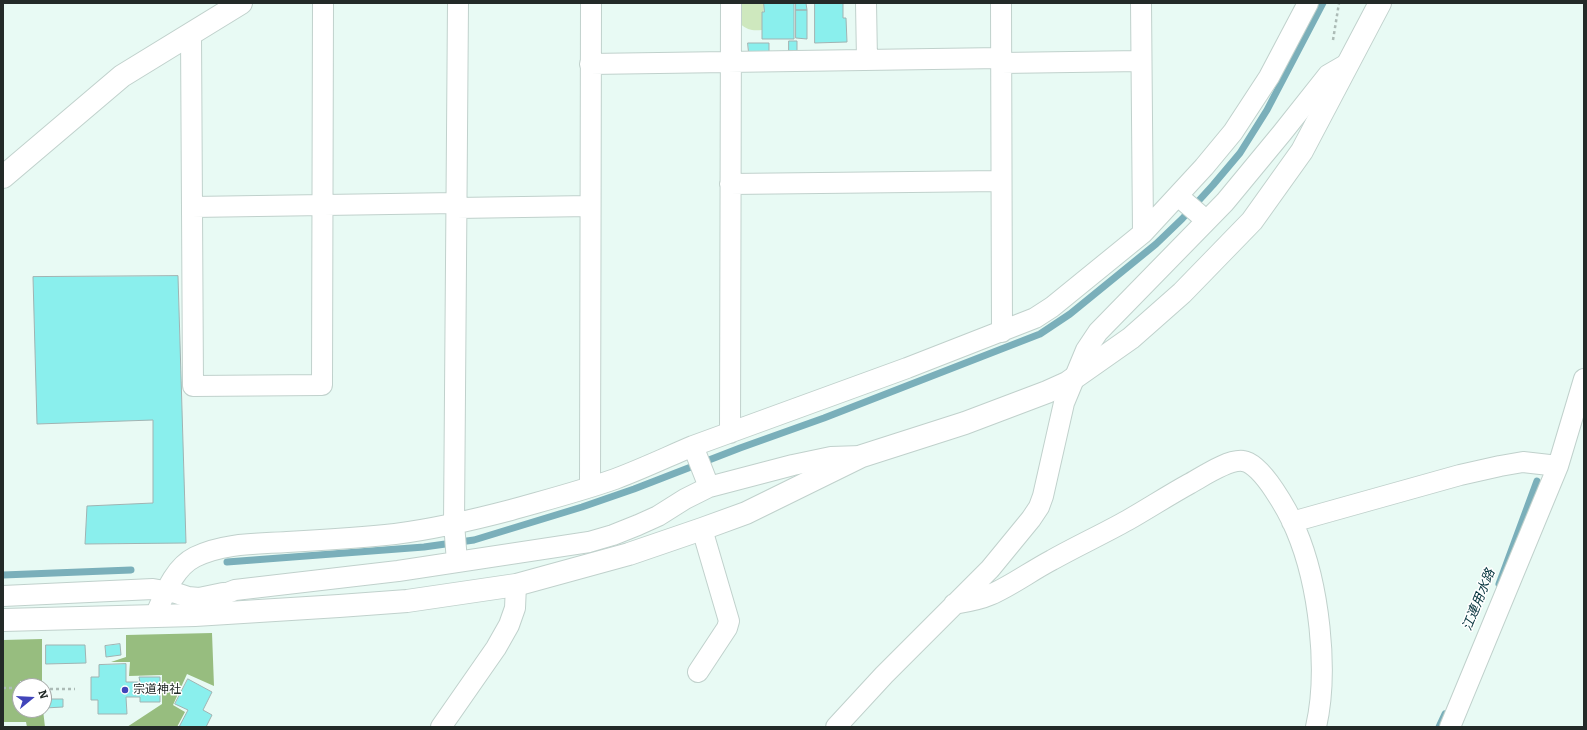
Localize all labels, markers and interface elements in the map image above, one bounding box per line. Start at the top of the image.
water label: 江連用水路 [1460,567,1498,633]
north arrow [12,678,52,718]
place label: 宗道神社 [133,683,181,697]
marker: 宗道神社 [120,685,130,695]
text: N [35,688,50,700]

